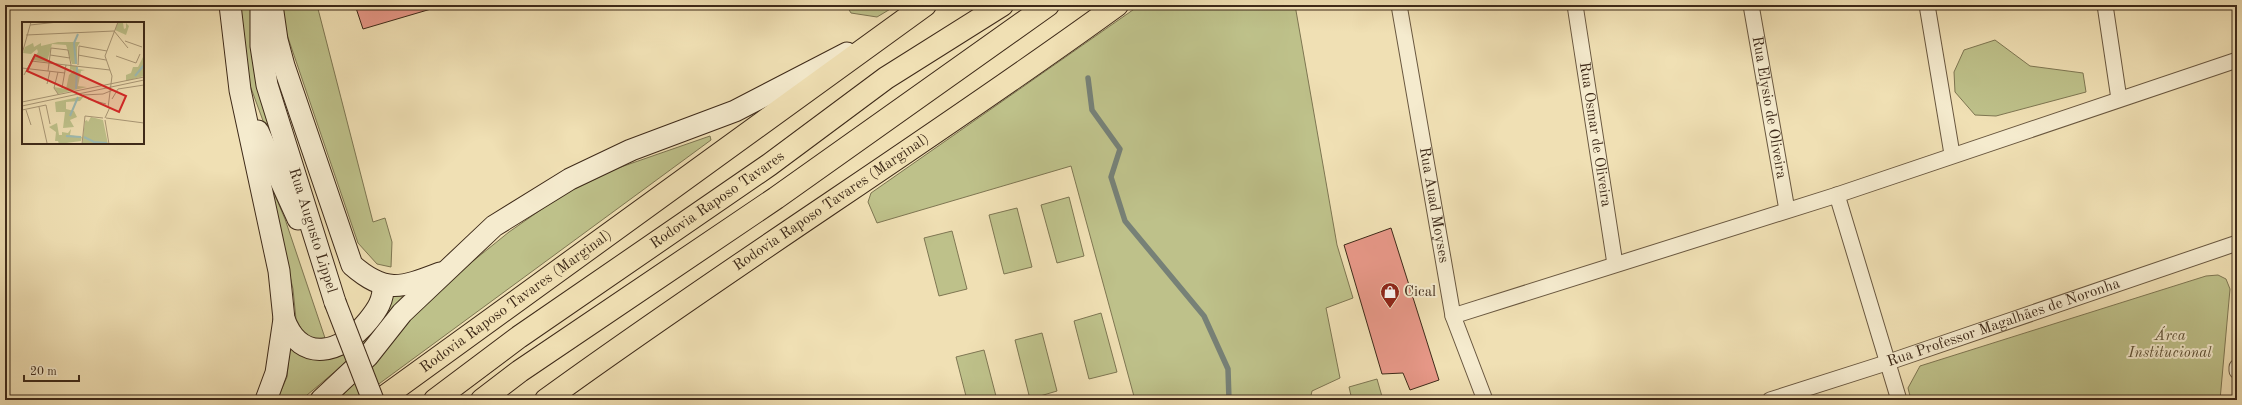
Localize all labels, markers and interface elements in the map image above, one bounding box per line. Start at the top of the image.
inset map [22,22,144,144]
street label: Rua Elysio de Oliveira [1749,35,1789,180]
street label: Rua Osmar de Oliveira [1576,61,1614,209]
street label: Rodovia Raposo Tavares (Marginal) [731,131,932,274]
street label: Rua Auad Moyses [1416,146,1451,264]
street label: Rodovia Raposo Tavares [648,149,787,252]
street label: Rua Augusto Lippel [286,166,339,295]
street label: Rodovia Raposo Tavares (Marginal) [417,227,615,376]
street label: Rua Professor Magalhães de Noronha [1885,276,2122,370]
shop icon: Cical [1379,281,1401,309]
place label: Cical [1404,285,1436,300]
park label: Área Institucional [2127,326,2212,361]
scale bar [24,357,79,383]
text: 20 m [30,366,57,378]

